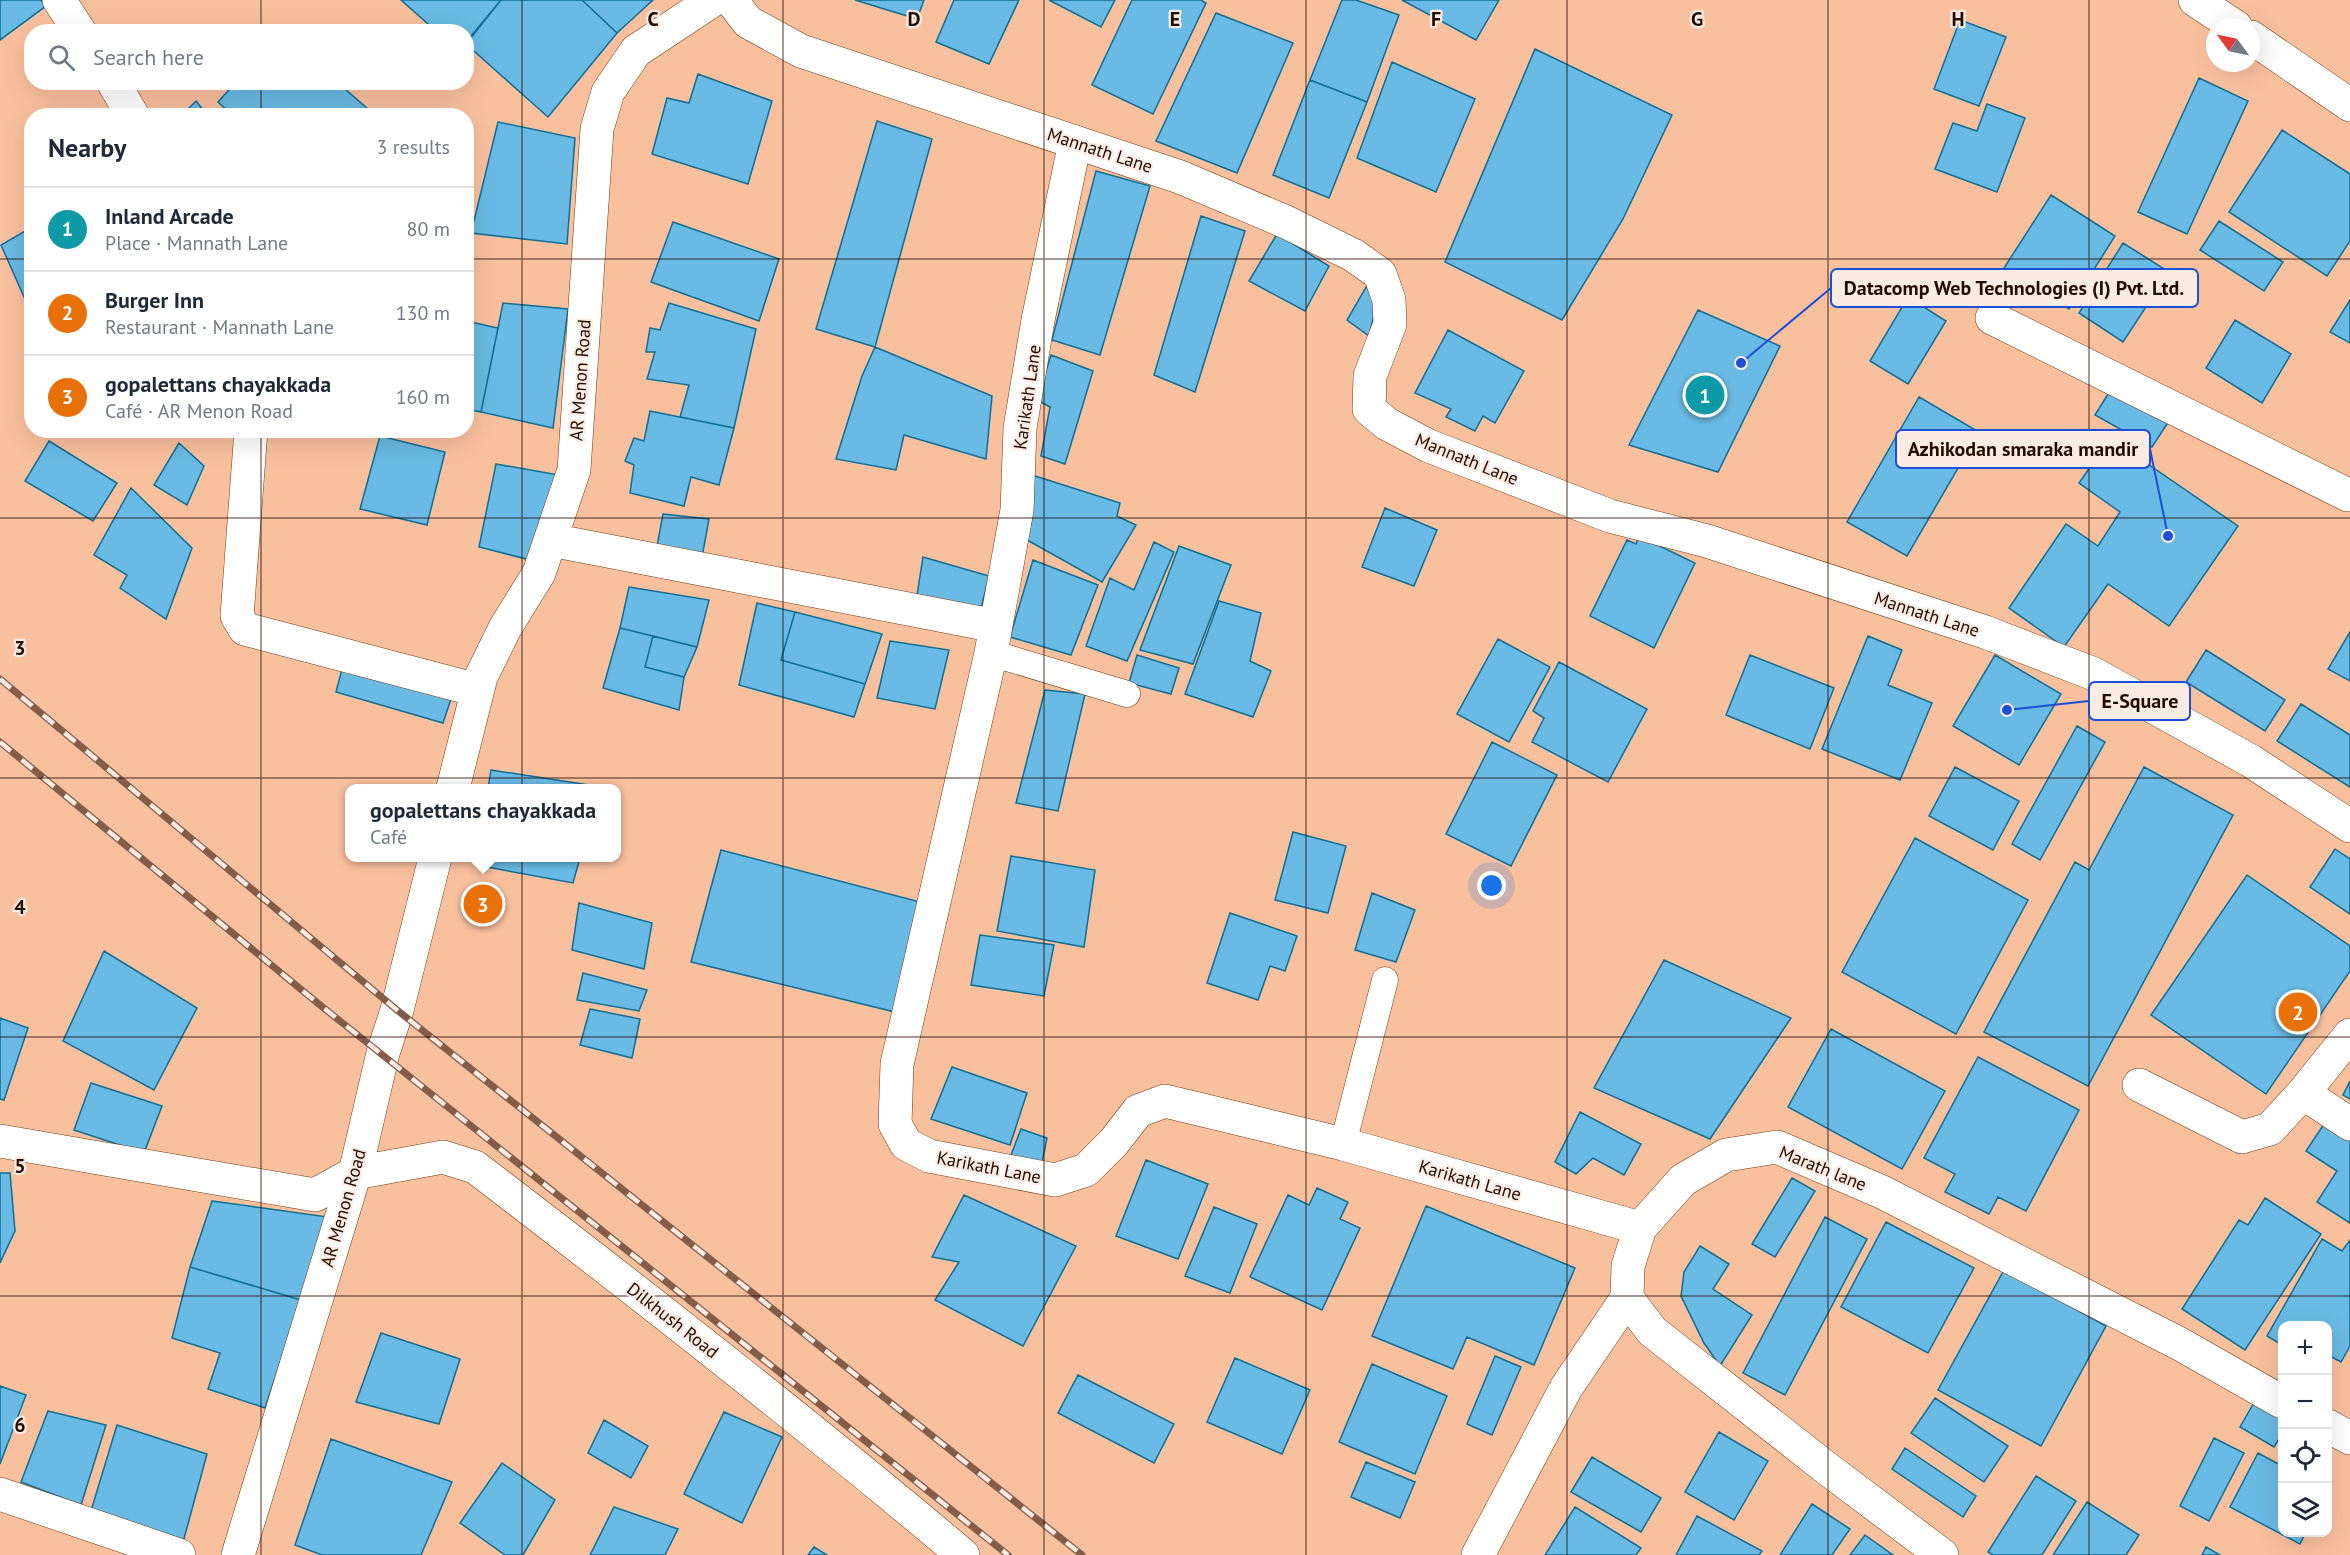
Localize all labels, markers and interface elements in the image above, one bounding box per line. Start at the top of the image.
text: C [647,6,659,32]
text: D [908,6,921,32]
text: E [1170,6,1180,32]
text: F [1431,6,1441,32]
text: G [1691,6,1703,32]
text: H [1951,6,1965,32]
north arrow [2206,18,2260,72]
search box [24,24,474,90]
icon: search [45,41,78,74]
text: Search here [93,43,204,71]
street label: Mannath Lane [1044,122,1156,178]
text: Nearby [48,131,126,164]
text: 3 results [377,134,450,160]
text: Inland Arcade [105,202,234,230]
text: 1 [62,216,73,242]
text: 80 m [407,216,450,242]
text: Place · Mannath Lane [105,230,288,256]
callout: Datacomp Web Technologies (I) Pvt. Ltd. [1831,269,2198,307]
text: Datacomp Web Technologies (I) Pvt. Ltd. [1844,275,2184,301]
text: Burger Inn [105,286,204,314]
text: 2 [62,300,73,326]
text: 130 m [396,300,450,326]
text: Restaurant · Mannath Lane [105,314,334,340]
street label: AR Menon Road [564,319,596,441]
street label: Karikath Lane [1008,343,1046,451]
text: gopalettans chayakkada [105,370,331,398]
pin: 1 [1686,372,1724,418]
text: 3 [62,384,73,410]
text: 160 m [396,384,450,410]
text: Café · AR Menon Road [105,398,293,424]
street label: Mannath Lane [1412,428,1522,490]
callout: Azhikodan smaraka mandir [1896,430,2150,468]
text: Azhikodan smaraka mandir [1908,436,2138,462]
street label: Mannath Lane [1871,586,1983,642]
text: 3 [14,635,26,661]
callout: E-Square [2089,682,2190,720]
text: E-Square [2102,688,2178,714]
popup [345,784,621,862]
text: gopalettans chayakkada [370,796,596,824]
text: Café [370,824,407,850]
your location [1477,871,1506,900]
pin: 3 [464,882,502,926]
text: 4 [14,894,26,920]
pin: 2 [2278,990,2318,1034]
street label: Marath lane [1776,1140,1870,1196]
street label: AR Menon Road [315,1146,371,1270]
street label: Karikath Lane [935,1146,1043,1188]
text: 5 [14,1153,26,1179]
street label: Karikath Lane [1416,1154,1524,1206]
street label: Dilkhush Road [622,1277,724,1363]
map controls [2278,1321,2332,1537]
button: + [2278,1321,2332,1375]
button: − [2278,1375,2332,1429]
text: 6 [14,1412,26,1438]
button: locate [2278,1429,2332,1483]
button: layers [2278,1483,2332,1537]

